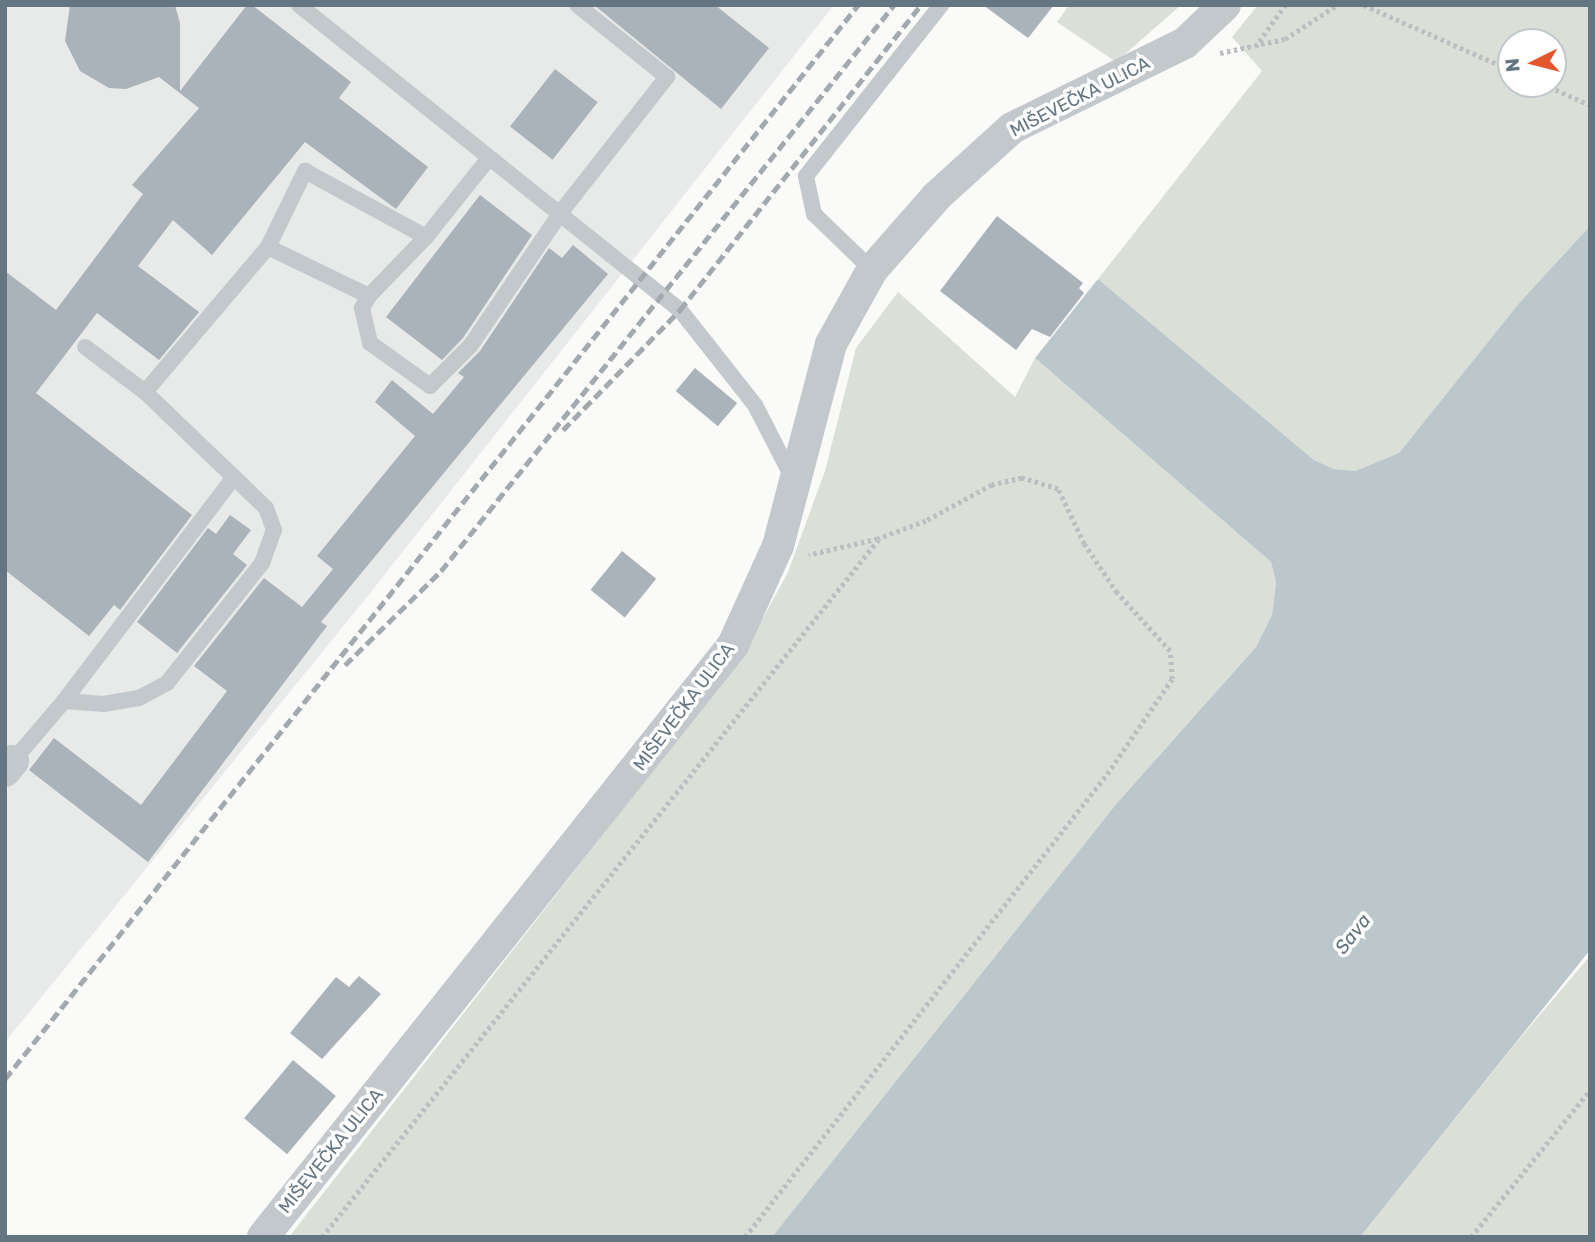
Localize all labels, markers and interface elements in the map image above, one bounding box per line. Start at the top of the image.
north arrow [1497,28,1567,98]
street label: MIŠEVEČKA ULICA [1006,52,1154,142]
text: N [1500,57,1525,73]
street label: MIŠEVEČKA ULICA [629,639,739,775]
water label: Sava [1330,909,1376,959]
street label: MIŠEVEČKA ULICA [274,1084,388,1218]

